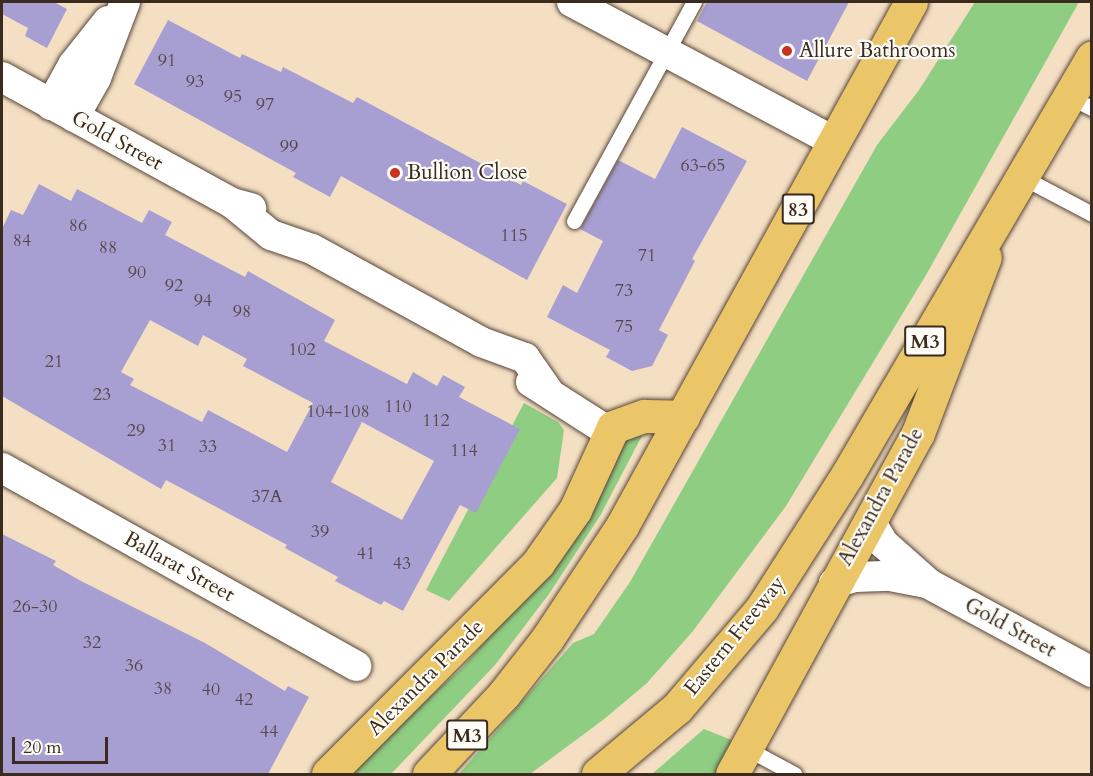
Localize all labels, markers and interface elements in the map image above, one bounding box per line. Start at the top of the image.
place label: Allure Bathrooms [799,38,956,64]
marker: Allure Bathrooms [780,44,794,58]
house number: 91 [158,50,176,72]
house number: 93 [186,71,204,93]
house number: 95 [224,86,242,108]
house number: 97 [256,94,274,116]
street label: Gold Street [67,106,167,176]
house number: 99 [280,136,298,158]
house number: 63-65 [681,155,725,177]
place label: Bullion Close [407,160,528,186]
marker: Bullion Close [388,166,402,180]
road number: 83 [782,192,814,226]
house number: 86 [69,215,87,237]
house number: 115 [500,225,528,247]
house number: 84 [13,230,31,252]
house number: 88 [99,237,117,259]
house number: 71 [638,245,656,267]
house number: 90 [128,262,146,284]
house number: 92 [165,275,183,297]
house number: 73 [615,280,633,302]
house number: 94 [194,290,212,312]
house number: 98 [233,301,251,323]
house number: 75 [615,316,633,338]
road number: M3 [904,324,946,358]
house number: 102 [288,339,316,361]
house number: 21 [45,351,63,373]
house number: 23 [93,384,111,406]
house number: 110 [384,396,412,418]
house number: 104-108 [306,401,370,423]
house number: 112 [422,410,450,432]
house number: 29 [127,420,145,442]
street label: Alexandra Parade [833,424,929,570]
house number: 31 [158,435,176,457]
house number: 33 [199,436,217,458]
house number: 114 [450,440,478,462]
house number: 37A [251,486,283,508]
house number: 39 [311,521,329,543]
street label: Ballarat Street [119,526,239,608]
house number: 41 [357,543,375,565]
house number: 43 [393,553,411,575]
street label: Eastern Freeway [679,571,791,701]
street label: Gold Street [960,593,1060,663]
house number: 26-30 [13,596,57,618]
street label: Alexandra Parade [363,615,489,741]
house number: 32 [83,632,101,654]
house number: 36 [125,655,143,677]
house number: 38 [154,678,172,700]
house number: 40 [202,679,220,701]
house number: 42 [235,689,253,711]
road number: M3 [446,718,488,752]
house number: 44 [260,721,278,743]
scale bar [15,725,111,763]
text: 20 m [23,735,62,760]

